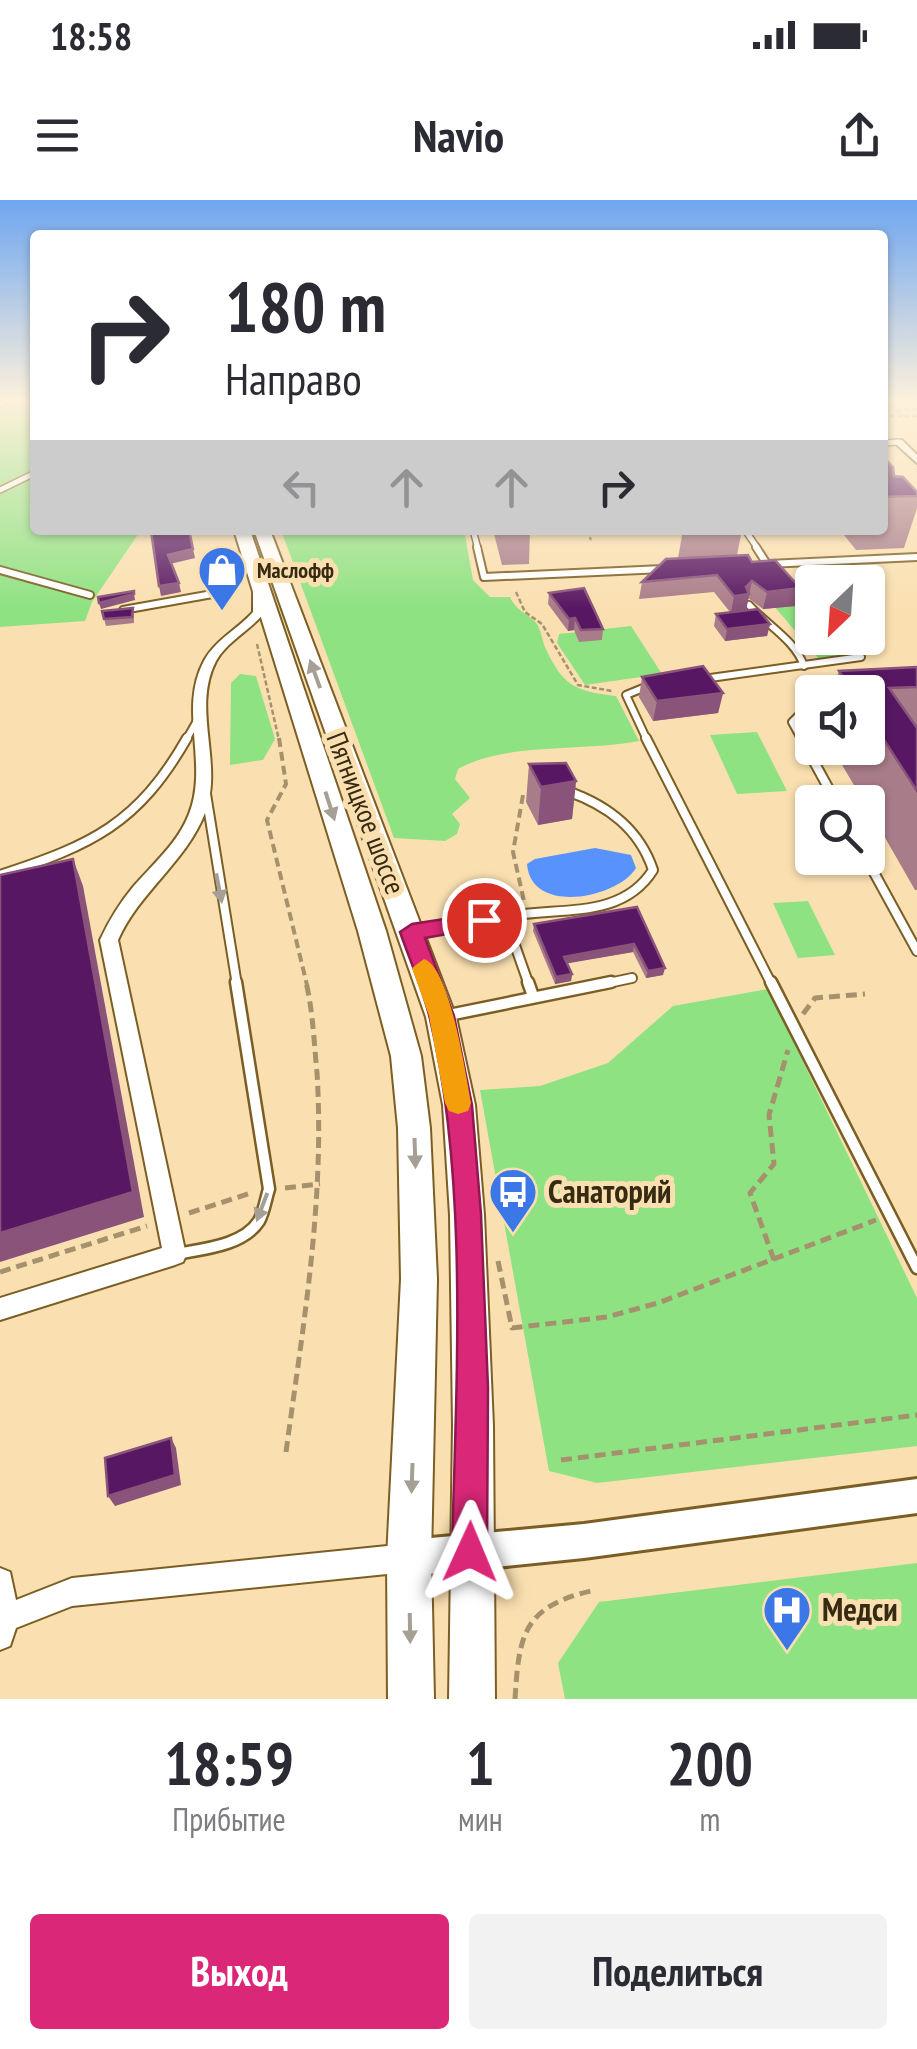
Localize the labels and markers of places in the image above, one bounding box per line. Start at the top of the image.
shop icon: Маслофф [196,544,248,612]
place label: Маслофф [257,556,334,584]
pin [442,878,527,963]
bus stop icon: Санаторий [487,1166,539,1234]
place label: Санаторий [548,1170,672,1212]
hospital icon: Медси [761,1584,813,1652]
place label: Медси [822,1588,898,1630]

